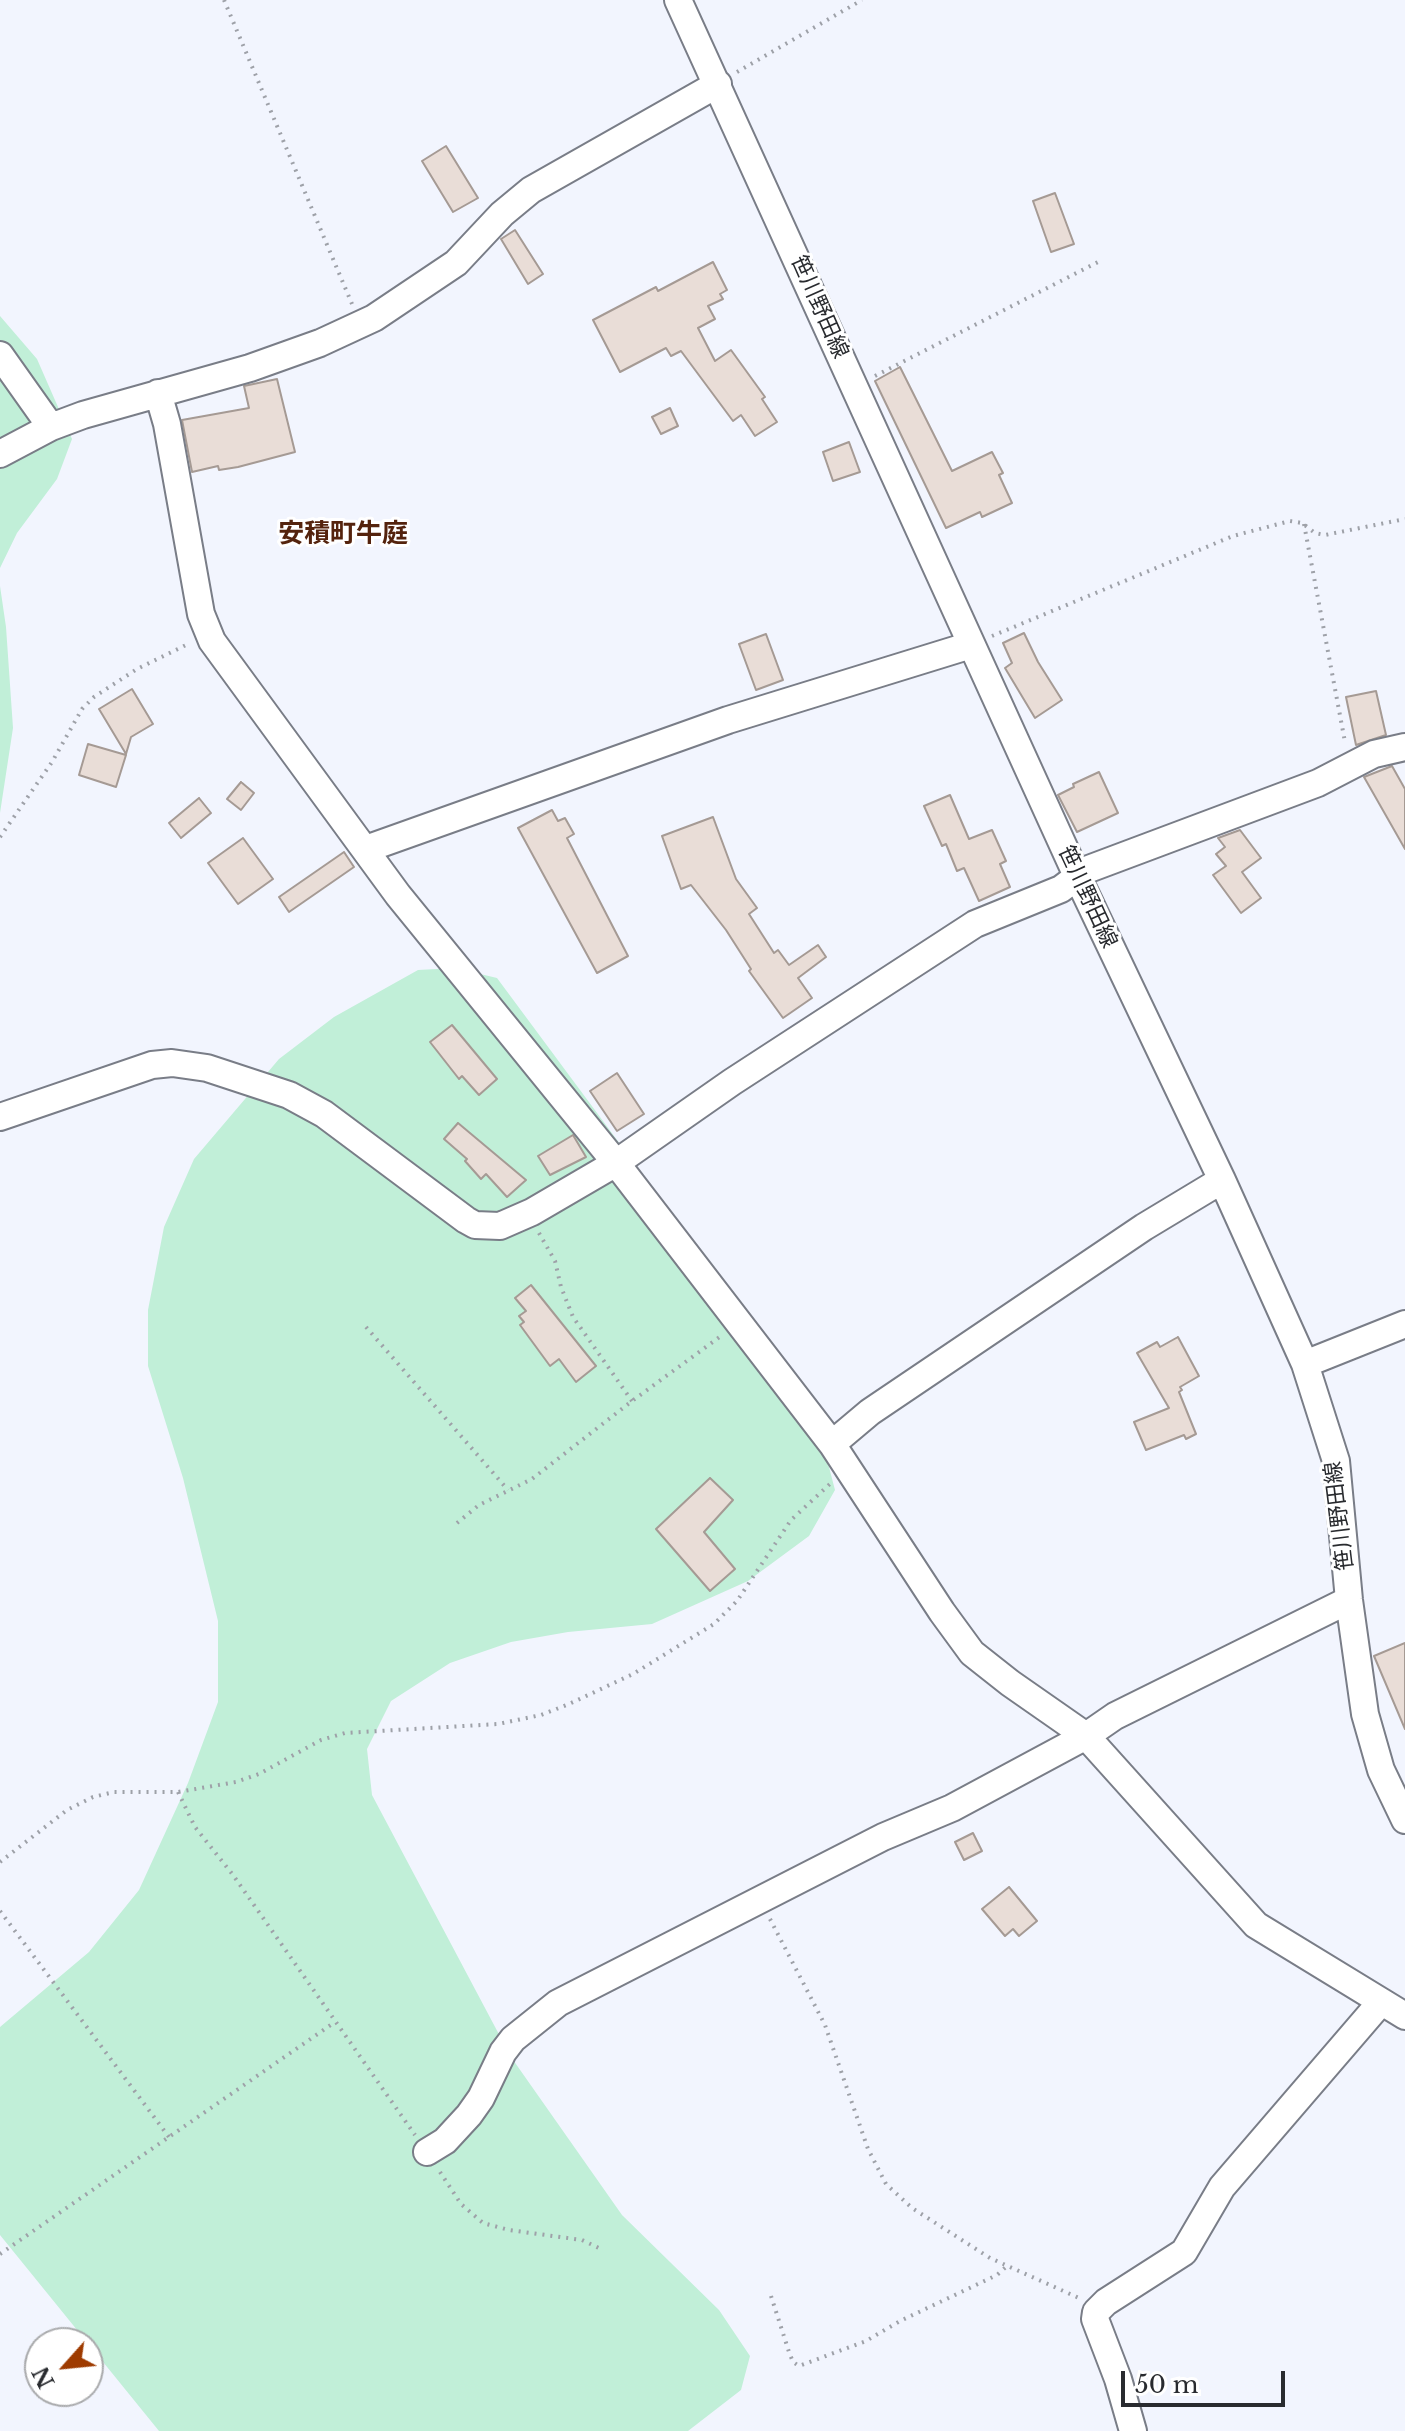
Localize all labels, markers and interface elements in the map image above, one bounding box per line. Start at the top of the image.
street label: 笹川野田線 [785,251,853,363]
district label: 安積町牛庭 [278,519,408,551]
street label: 笹川野田線 [1052,842,1122,952]
street label: 笹川野田線 [1320,1460,1360,1572]
north arrow [24,2327,104,2407]
scale bar [1125,2355,1289,2405]
text: N [27,2362,61,2393]
text: 50 m [1135,2370,1198,2399]

